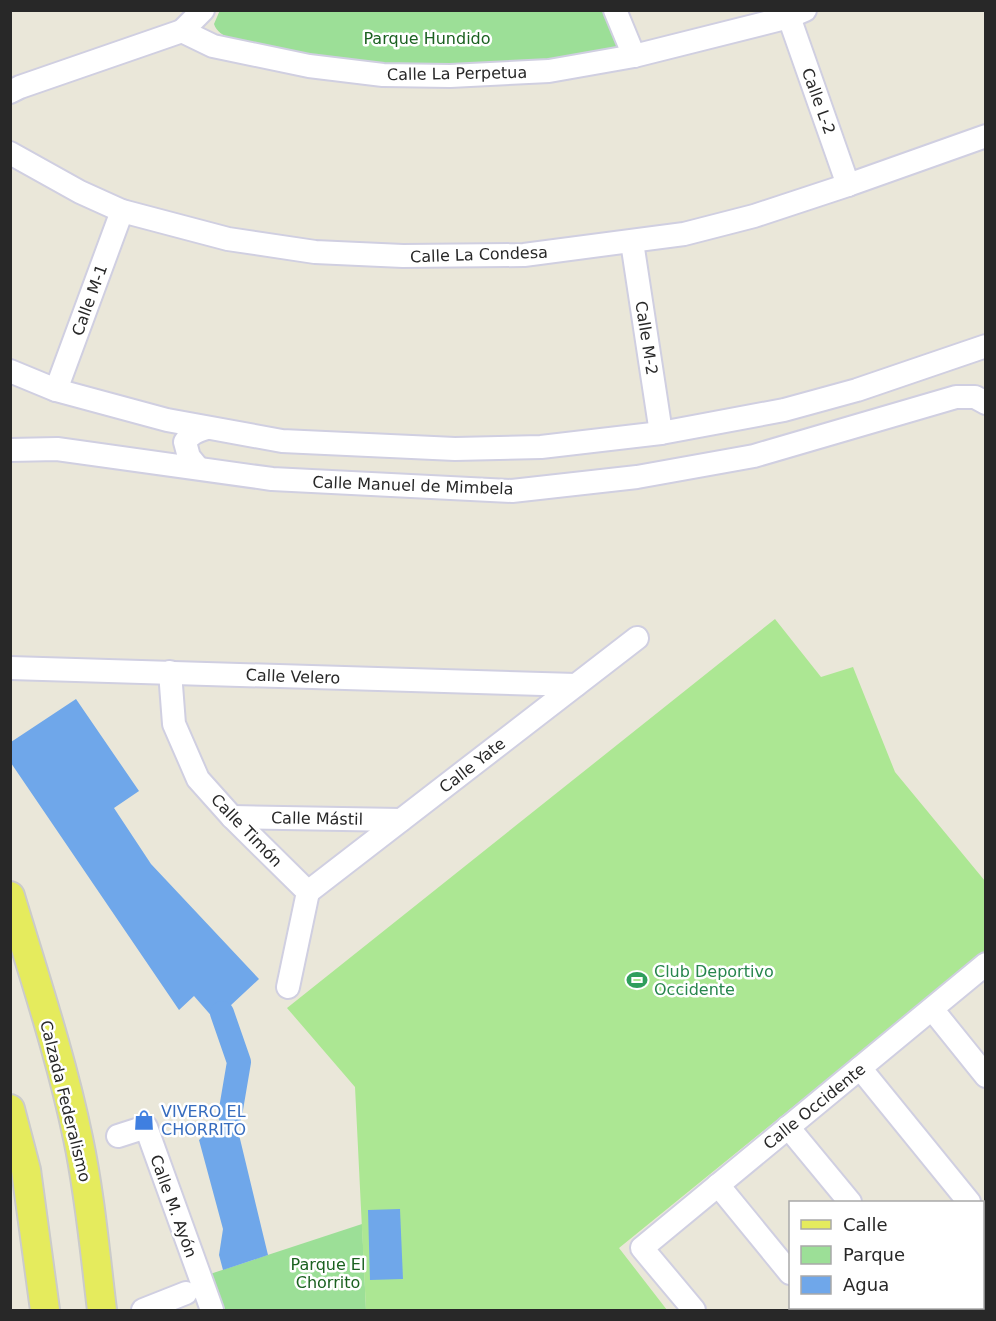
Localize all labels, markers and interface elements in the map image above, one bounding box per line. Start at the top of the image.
park label: Parque Hundido [363,29,491,48]
street label: Calle La Perpetua [387,63,527,84]
street label: Calle L-2 [798,65,839,137]
street label: Calle La Condesa [410,243,548,266]
street label: Calle M-1 [68,262,111,338]
street label: Calle M-2 [631,300,662,376]
street label: Calle Manuel de Mimbela [312,472,514,499]
street label: Calle Velero [245,665,341,688]
street label: Calle Yate [436,734,509,797]
street label: Calle Timón [207,790,286,871]
street label: Calle Mástil [271,808,363,829]
place label: Club Deportivo Occidente [654,962,774,999]
sports icon: Club Deportivo Occidente [625,968,649,992]
street label: Calzada Federalismo [36,1018,95,1184]
street label: Calle Occidente [759,1059,869,1153]
place label: VIVERO EL CHORRITO [161,1102,246,1139]
shop icon: VIVERO EL CHORRITO [132,1108,156,1132]
street label: Calle M. Ayón [146,1152,201,1260]
legend [789,1201,984,1309]
text: Calle [843,1214,888,1235]
text: Parque [843,1244,905,1265]
park label: Parque El Chorrito [291,1255,365,1292]
text: Agua [843,1274,889,1295]

